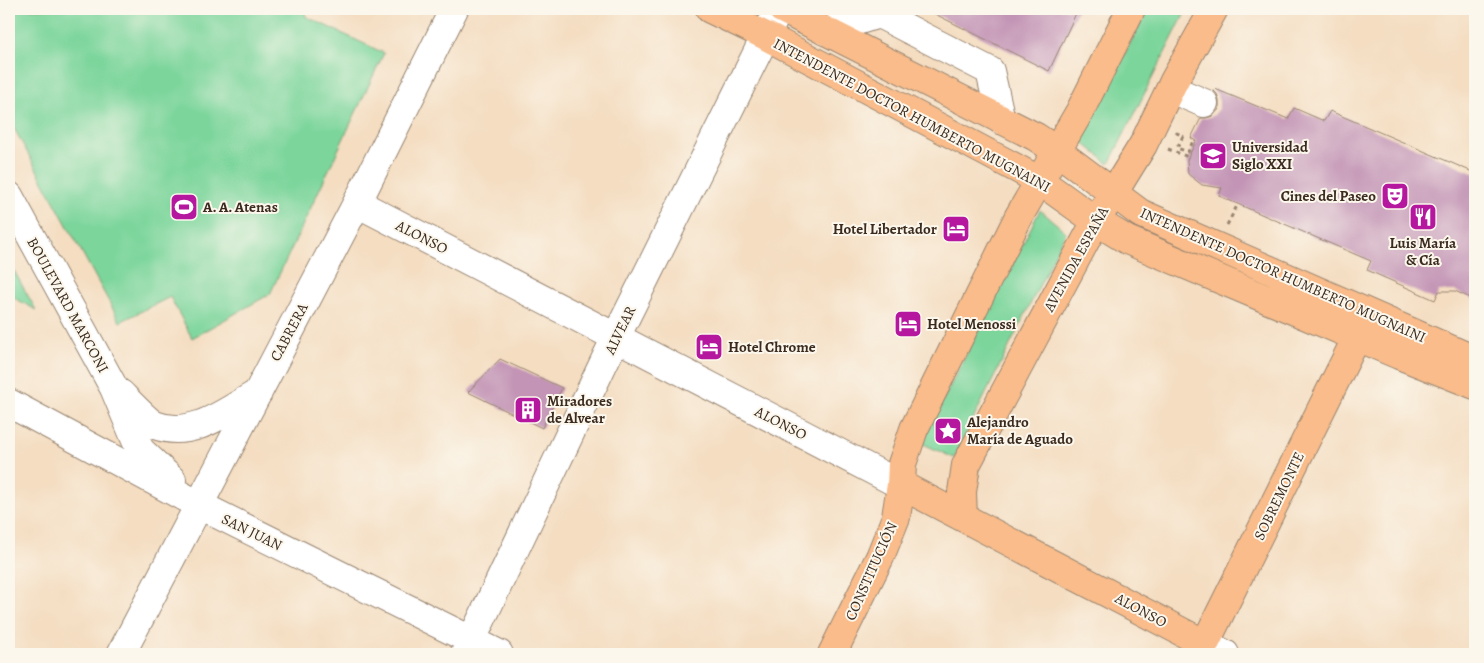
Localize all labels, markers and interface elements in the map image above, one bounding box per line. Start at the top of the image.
street label: INTENDENTE DOCTOR HUMBERTO MUGNAINI [770,33,1054,197]
place label: Universidad Siglo XXI [1232,137,1309,174]
school or university icon: Universidad Siglo XXI [1198,141,1228,171]
theatre icon: Cines del Paseo [1380,181,1410,211]
place label: Cines del Paseo [1281,186,1376,206]
sports icon: A. A. Atenas [169,192,199,222]
place label: A. A. Atenas [202,197,278,217]
restaurant icon: Luis María & Cía [1408,202,1438,232]
street label: AVENIDA ESPAÑA [1038,203,1113,316]
street label: INTENDENTE DOCTOR HUMBERTO MUGNAINI [1137,203,1429,347]
hotel icon: Hotel Libertador [941,214,971,244]
street label: ALONSO [392,215,451,259]
place label: Hotel Libertador [833,219,937,239]
place label: Luis María & Cía [1390,233,1457,270]
street label: BOULEVARD MARCONI [22,234,114,376]
street label: CABRERA [265,299,313,365]
street label: ALVEAR [599,302,641,359]
hotel icon: Hotel Menossi [893,309,923,339]
place label: Hotel Menossi [927,314,1017,334]
hotel icon: Hotel Chrome [694,332,724,362]
place label: Hotel Chrome [728,337,816,357]
place label: Miradores de Alvear [547,391,612,428]
building icon: Miradores de Alvear [513,395,543,425]
street label: ALONSO [751,401,810,445]
place label: Alejandro María de Aguado [966,412,1073,449]
place icon: Alejandro María de Aguado [933,416,963,446]
street label: SOBREMONTE [1249,449,1309,543]
street label: SAN JUAN [218,509,286,555]
street label: CONSTITUCIÓN [840,518,902,623]
street label: ALONSO [1111,588,1170,632]

